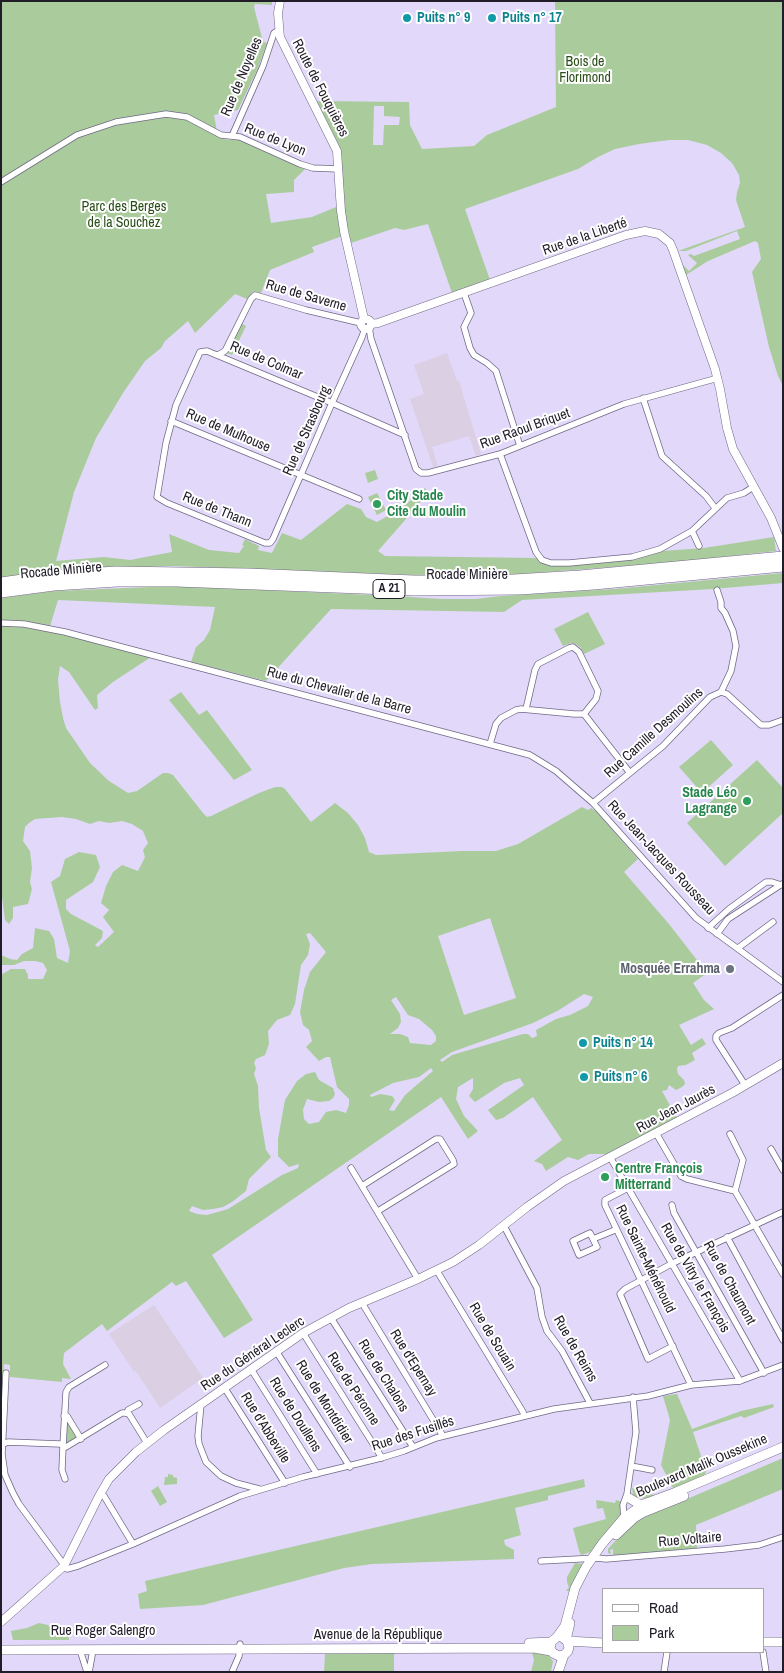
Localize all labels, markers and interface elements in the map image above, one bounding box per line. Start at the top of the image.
place label: Puits n° 9 [417,10,470,26]
place label: Puits n° 17 [502,10,562,26]
marker: Puits n° 9 [401,12,413,24]
marker: Puits n° 17 [486,12,498,24]
street label: Rue de Noyelles [218,35,266,119]
street label: Route de Fouquières [288,36,352,140]
park label: Bois de Florimond [559,54,611,86]
street label: Rue de Lyon [242,120,308,160]
park label: Parc des Berges de la Souchez [82,199,166,232]
street label: Rue de la Liberté [541,215,629,259]
street label: Rue de Saverne [264,276,348,316]
street label: Rue de Colmar [227,338,305,384]
street label: Rue de Strasbourg [280,384,334,478]
street label: Rue Raoul Briquet [478,405,572,453]
street label: Rue de Mulhouse [183,406,273,456]
place label: City Stade Cite du Moulin [387,488,466,520]
street label: Rue de Thann [180,489,254,531]
marker: City Stade Cite du Moulin [371,498,383,510]
street label: Rocade Minière [20,559,102,583]
street label: Rocade Minière [426,567,508,583]
road number: A 21 [373,580,405,598]
street label: Rue du Chevalier de la Barre [265,664,413,718]
street label: Rue Camille Desmoulins [601,684,707,782]
place label: Stade Léo Lagrange [682,785,737,818]
marker: Stade Léo Lagrange [741,795,753,807]
street label: Rue Jean-Jacques Rousseau [604,797,718,919]
place label: Mosquée Errahma [620,961,720,977]
marker: Mosquée Errahma [724,963,736,975]
place label: Puits n° 14 [593,1035,653,1051]
marker: Puits n° 14 [577,1037,589,1049]
place label: Puits n° 6 [594,1069,647,1085]
marker: Puits n° 6 [578,1071,590,1083]
street label: Rue Jean Jaurès [634,1081,718,1137]
place label: Centre François Mitterrand [615,1161,702,1194]
marker: Centre François Mitterrand [599,1171,611,1183]
street label: Rue Sainte-Ménéhould [612,1202,678,1316]
street label: Rue de Vitry le François [657,1220,733,1336]
street label: Rue de Chaumont [699,1238,759,1328]
street label: Rue de Souain [465,1300,519,1374]
street label: Rue du Général Leclerc [198,1313,308,1395]
street label: Rue de Reims [549,1313,601,1385]
street label: Rue d'Epernay [386,1326,440,1400]
street label: Rue de Chalons [354,1337,412,1415]
street label: Rue de Péronne [323,1349,383,1429]
street label: Rue de Montdidier [292,1357,356,1447]
street label: Rue de Doullens [265,1375,325,1455]
street label: Rue d'Abbeville [237,1390,293,1466]
street label: Rue des Fusillés [370,1413,456,1455]
street label: Boulevard Malik Oussekine [634,1431,770,1501]
street label: Rue Voltaire [658,1529,722,1551]
legend [602,1588,764,1653]
text: Road [649,1597,678,1618]
text: Park [649,1622,674,1643]
street label: Rue Roger Salengro [51,1623,155,1639]
street label: Avenue de la République [314,1627,442,1643]

